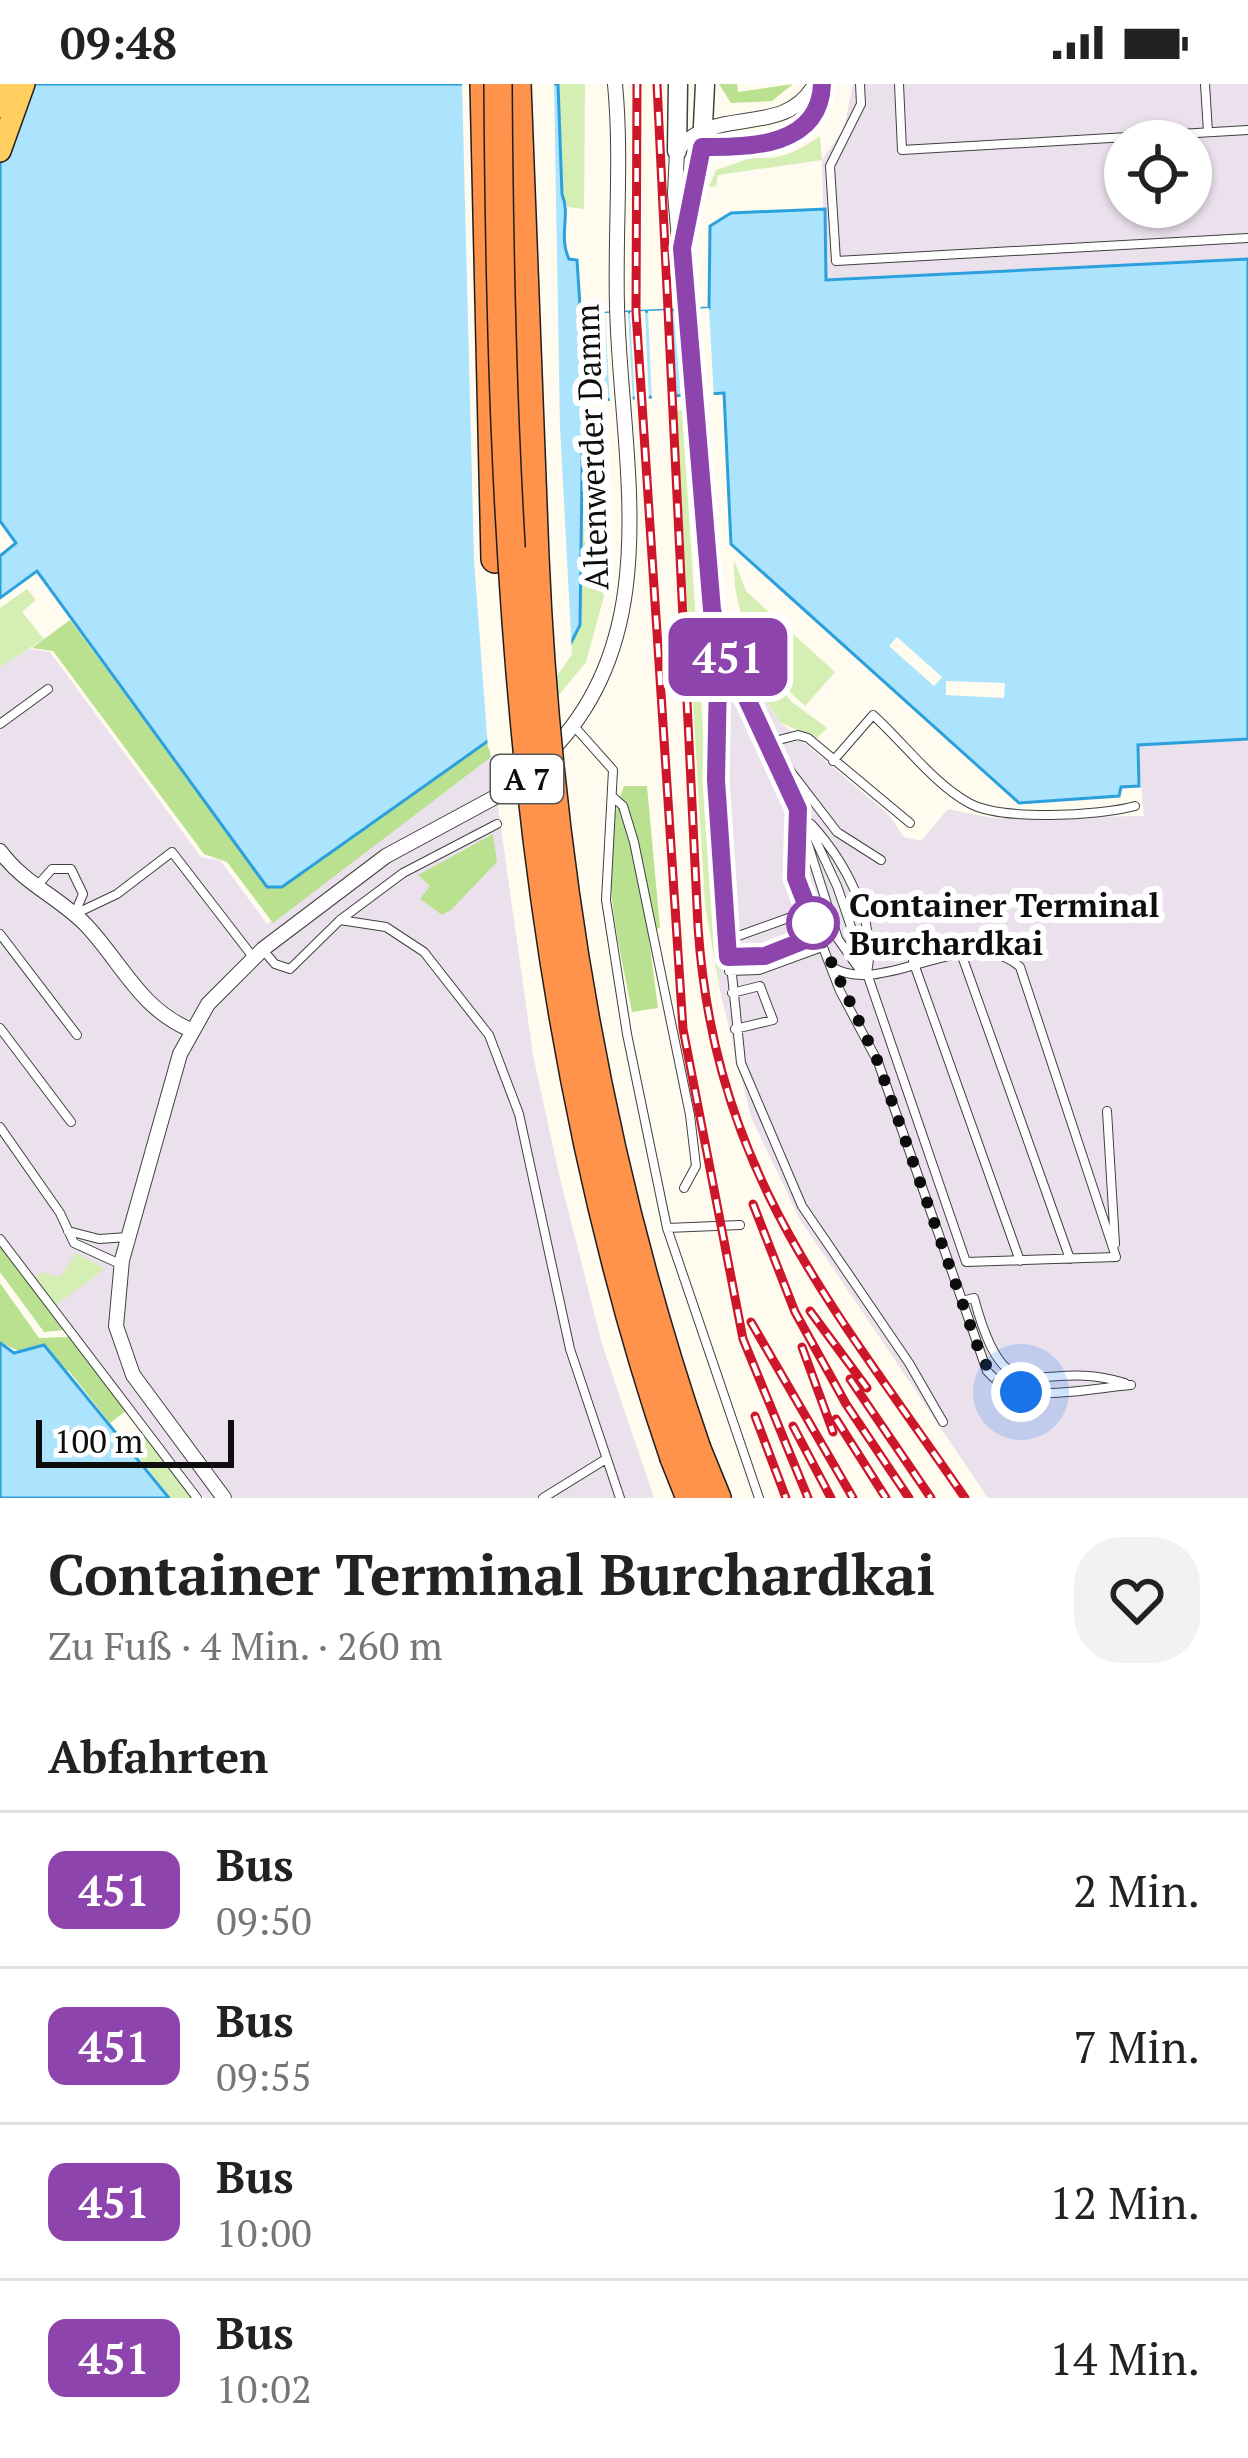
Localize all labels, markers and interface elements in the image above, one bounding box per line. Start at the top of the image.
text: 09:48 [60,12,177,72]
map controls [1104,120,1212,228]
button: locate [1104,120,1212,228]
street label: Altenwerder Damm [565,303,617,591]
line badge: 451 [659,618,797,696]
text: 451 [692,629,764,685]
road number: A 7 [491,755,563,803]
place label: Container Terminal Burchardkai [849,883,1160,964]
marker: Container Terminal Burchardkai [788,898,838,948]
your location [991,1362,1051,1422]
scale bar [36,1414,234,1467]
text: 100 m [54,1419,143,1462]
text: Container Terminal Burchardkai [48,1536,935,1611]
button: heart [1074,1537,1200,1663]
text: Zu Fuß · 4 Min. · 260 m [48,1619,443,1671]
text: Abfahrten [48,1726,268,1786]
text: Bus [216,1834,294,1894]
text: 2 Min. [1073,1860,1200,1920]
text: 451 [78,1862,150,1918]
text: 09:50 [216,1894,312,1946]
text: Bus [216,1990,294,2050]
text: 7 Min. [1073,2016,1200,2076]
text: 451 [78,2018,150,2074]
text: 09:55 [216,2050,312,2102]
text: Bus [216,2146,294,2206]
text: 12 Min. [1049,2172,1200,2232]
text: 451 [78,2174,150,2230]
text: 10:00 [216,2206,312,2258]
text: Bus [216,2302,294,2362]
text: 14 Min. [1049,2328,1200,2388]
text: 451 [78,2330,150,2386]
text: 10:02 [216,2362,312,2414]

